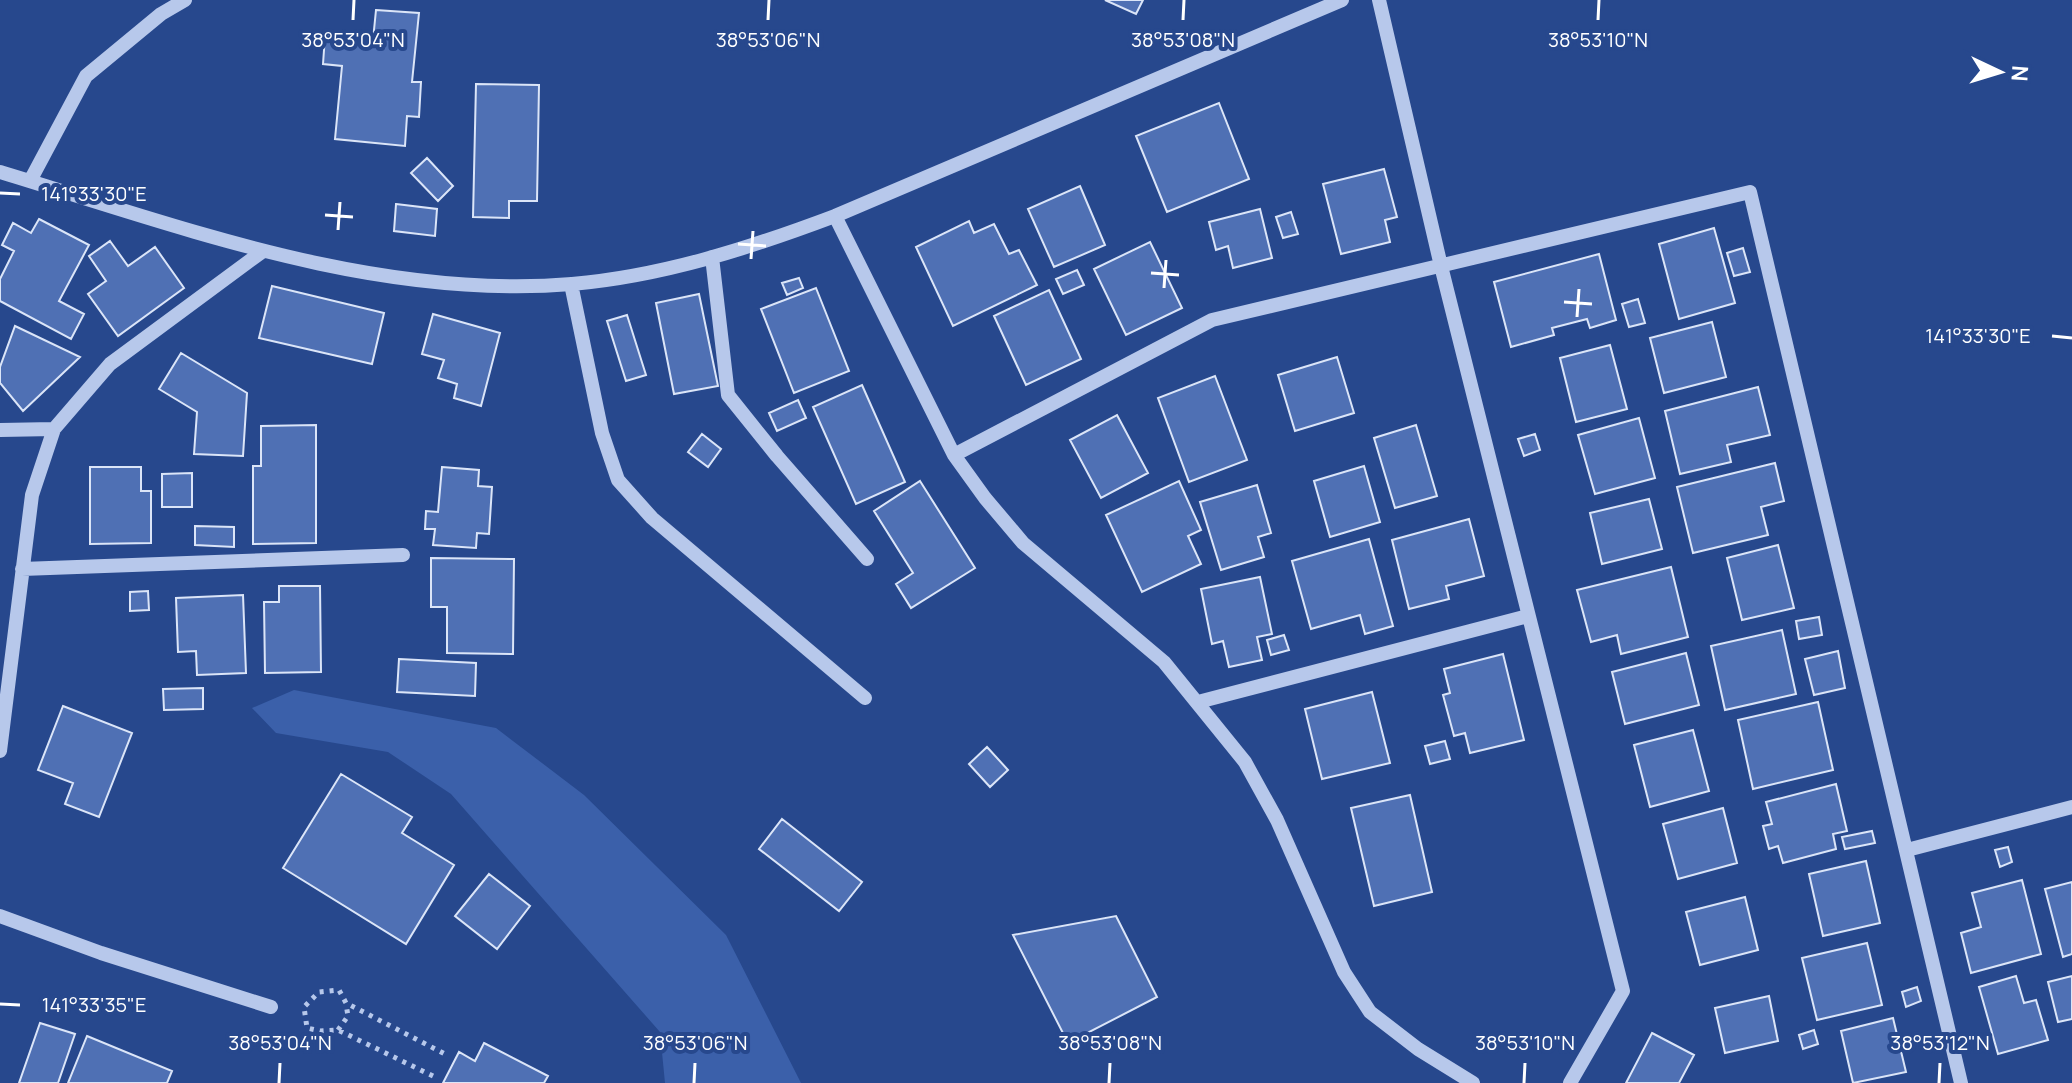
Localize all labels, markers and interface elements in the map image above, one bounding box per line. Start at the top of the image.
text: 38°53'04"N [301,26,405,53]
text: 38°53'06"N [716,26,820,53]
text: 38°53'08"N [1131,26,1235,53]
text: 38°53'10"N [1548,26,1648,53]
north arrow [1960,32,2040,112]
text: N [2004,64,2035,82]
text: 141°33'30"E [41,180,147,207]
text: 141°33'30"E [1925,322,2031,349]
text: 141°33'35"E [42,991,146,1018]
text: 38°53'04"N [228,1029,332,1056]
text: 38°53'06"N [643,1029,747,1056]
text: 38°53'08"N [1058,1029,1162,1056]
text: 38°53'10"N [1475,1029,1575,1056]
text: 38°53'12"N [1890,1029,1990,1056]

